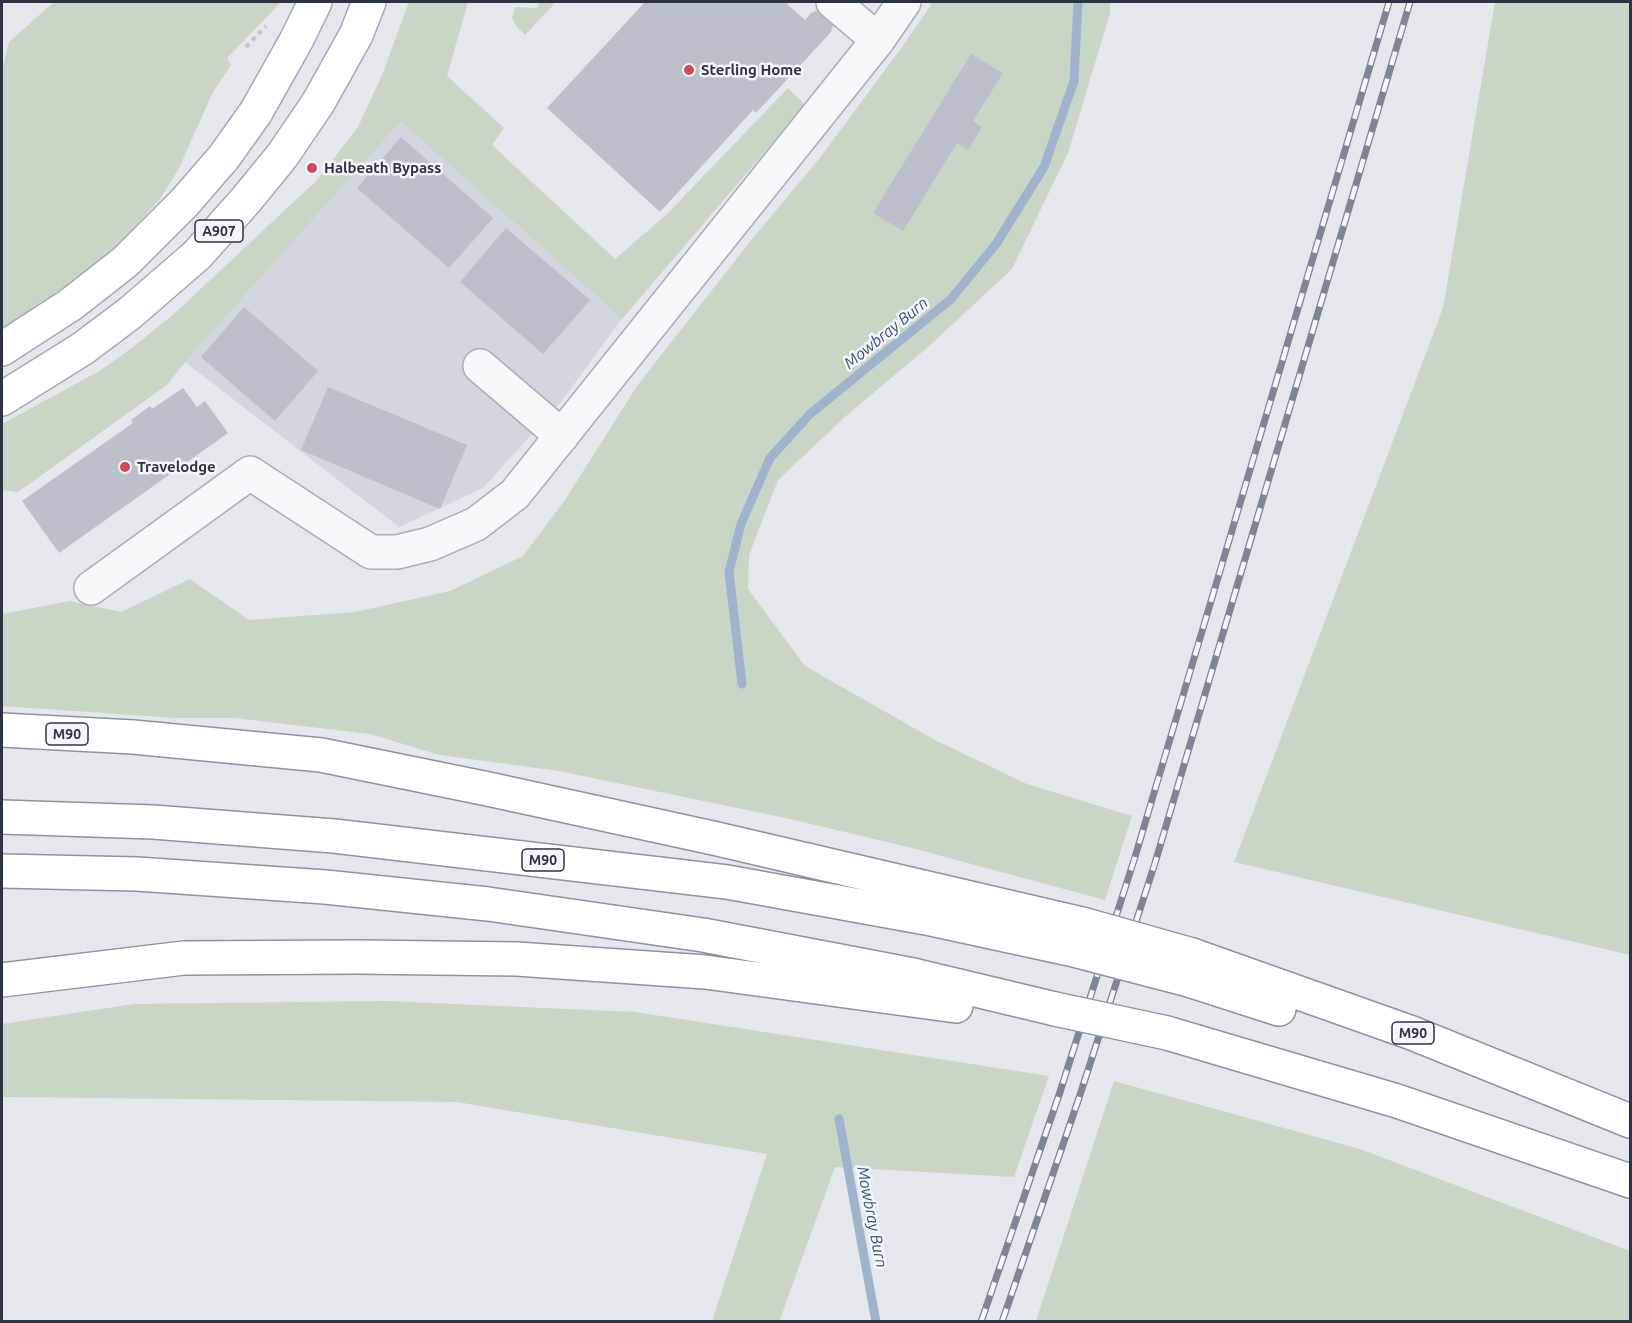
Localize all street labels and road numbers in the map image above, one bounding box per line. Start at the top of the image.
road number: A907 [195,220,243,242]
road number: M90 [46,723,88,745]
road number: M90 [522,849,564,871]
road number: M90 [1392,1022,1434,1044]

